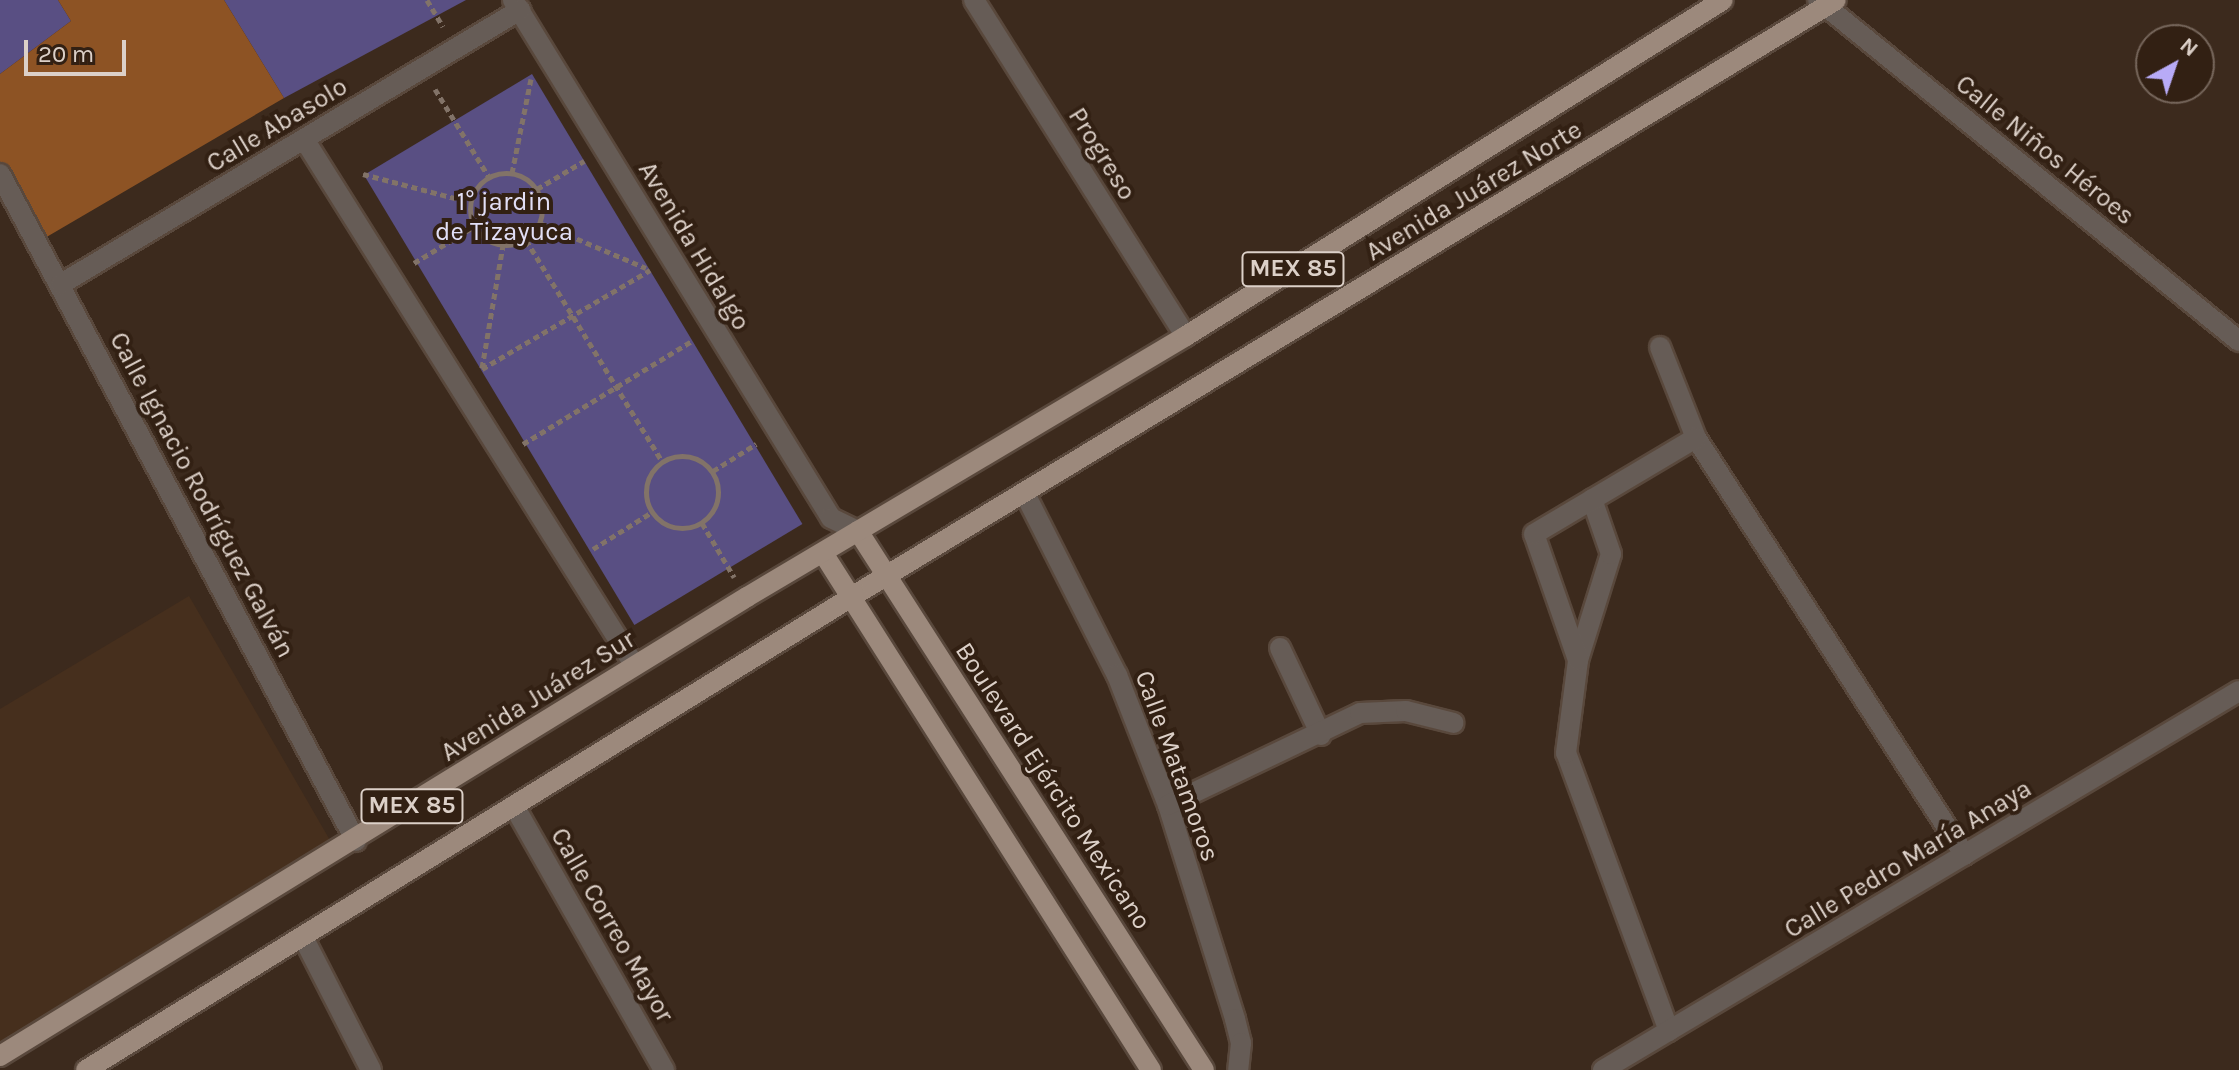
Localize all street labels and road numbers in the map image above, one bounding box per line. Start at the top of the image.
street label: Calle Niños Héroes [1949,68,2141,232]
street label: Calle Abasolo [201,71,353,179]
street label: Progreso [1061,102,1143,206]
street label: Avenida Juárez Norte [1360,114,1588,268]
street label: Avenida Hidalgo [631,156,757,336]
road number: MEX 85 [1241,249,1345,289]
street label: Calle Ignacio Rodríguez Galván [103,327,301,663]
street label: Avenida Juárez Sur [435,624,641,768]
street label: Boulevard Ejército Mexicano [948,637,1158,935]
street label: Calle Matamoros [1128,666,1226,866]
street label: Calle Pedro María Anaya [1779,773,2037,945]
road number: MEX 85 [360,786,464,826]
street label: Calle Correo Mayor [544,822,680,1028]

